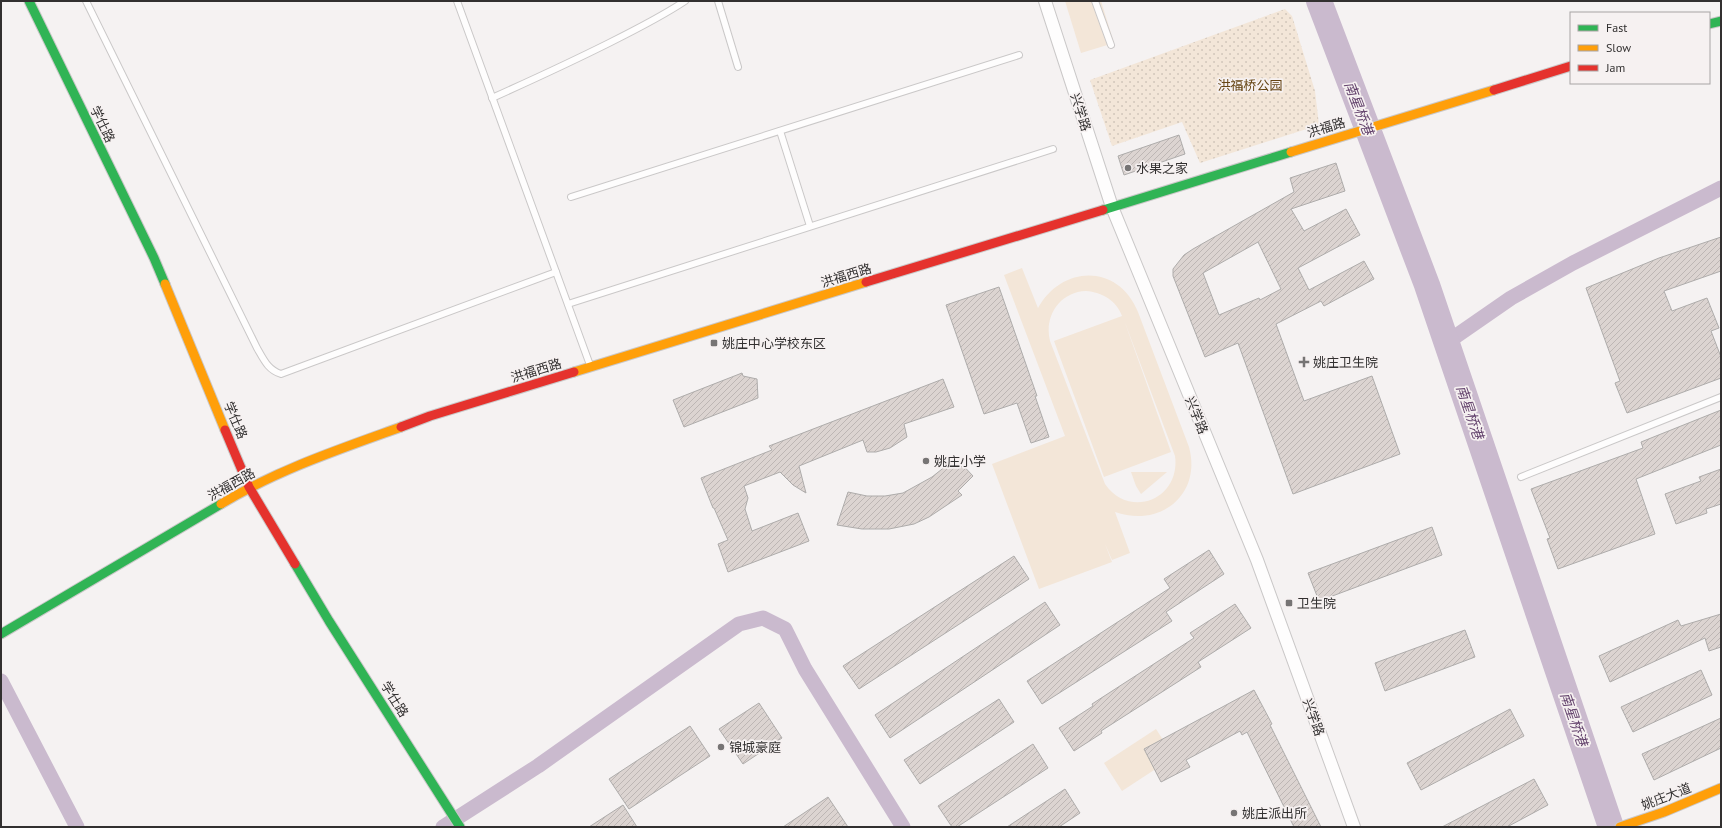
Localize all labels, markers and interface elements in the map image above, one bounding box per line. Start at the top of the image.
legend [1570,12,1710,84]
text: Fast [1606,20,1627,35]
text: Slow [1606,40,1631,55]
text: Jam [1605,60,1625,75]
park label: 洪福桥公园 [1217,77,1283,94]
water label: 南星桥港 [1341,79,1378,139]
street label: 兴学路 [1066,91,1095,133]
street label: 学仕路 [86,103,119,145]
street label: 洪福路 [1305,114,1347,141]
place label: 水果之家 [1136,160,1188,177]
marker: 水果之家 [1123,163,1133,173]
street label: 洪福西路 [819,260,874,291]
place label: 姚庄中心学校东区 [722,335,826,352]
marker: 姚庄中心学校东区 [709,338,719,348]
place label: 姚庄卫生院 [1313,354,1378,371]
street label: 洪福西路 [509,355,564,386]
marker: 姚庄卫生院 [1298,356,1310,368]
water label: 南星桥港 [1452,383,1488,443]
street label: 兴学路 [1181,394,1212,436]
street label: 学仕路 [220,399,251,441]
place label: 姚庄小学 [934,453,986,470]
marker: 姚庄小学 [921,456,931,466]
street label: 洪福西路 [204,464,258,504]
place label: 卫生院 [1297,595,1336,612]
marker: 卫生院 [1284,598,1294,608]
street label: 学仕路 [377,678,412,720]
water label: 南星桥港 [1556,690,1592,750]
street label: 兴学路 [1299,696,1328,738]
place label: 锦城豪庭 [729,739,781,756]
marker: 锦城豪庭 [716,742,726,752]
street label: 姚庄大道 [1639,779,1694,814]
place label: 姚庄派出所 [1242,805,1307,822]
marker: 姚庄派出所 [1229,808,1239,818]

